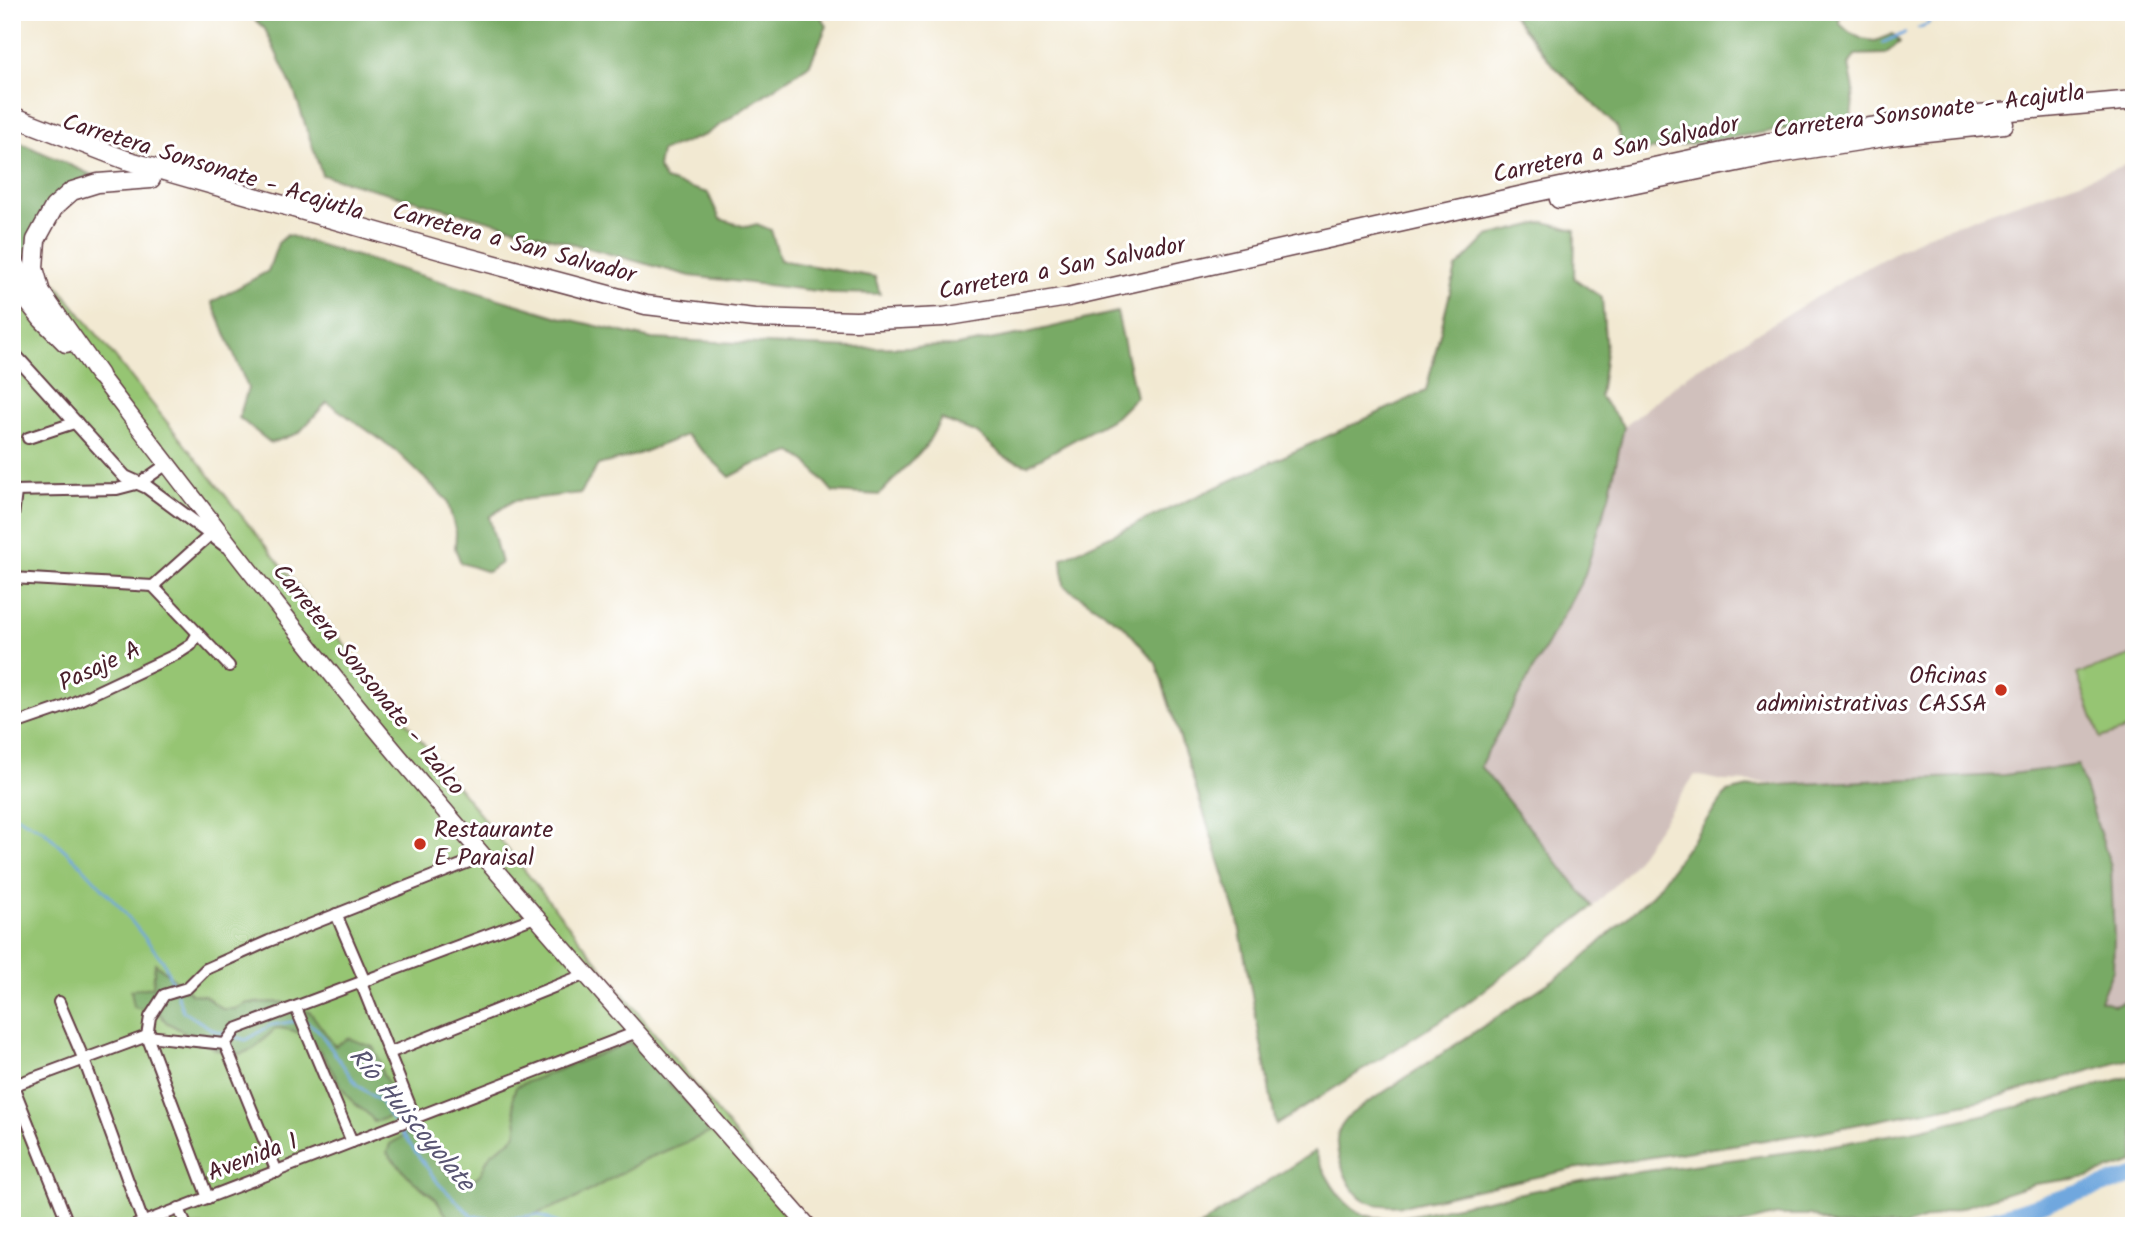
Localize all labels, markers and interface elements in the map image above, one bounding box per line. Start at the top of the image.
street label: Carretera Sonsonate - Acajutla [1771,74,2087,150]
street label: Carretera Sonsonate - Acajutla [57,103,369,233]
street label: Carretera a San Salvador [1489,104,1745,195]
street label: Carretera a San Salvador [388,193,642,296]
street label: Carretera a San Salvador [935,226,1191,312]
street label: Carretera Sonsonate - Izalco [262,555,474,805]
street label: Pasaje A [52,631,148,703]
place label: Oficinas administrativas CASSA [1756,657,1987,724]
marker: Oficinas administrativas CASSA [1993,682,2009,698]
place label: Restaurante E Paraisal [434,811,553,878]
marker: Restaurante E Paraisal [412,836,428,852]
water label: Río Huiscoyolate [338,1038,486,1204]
street label: Avenida 1 [202,1123,304,1193]

